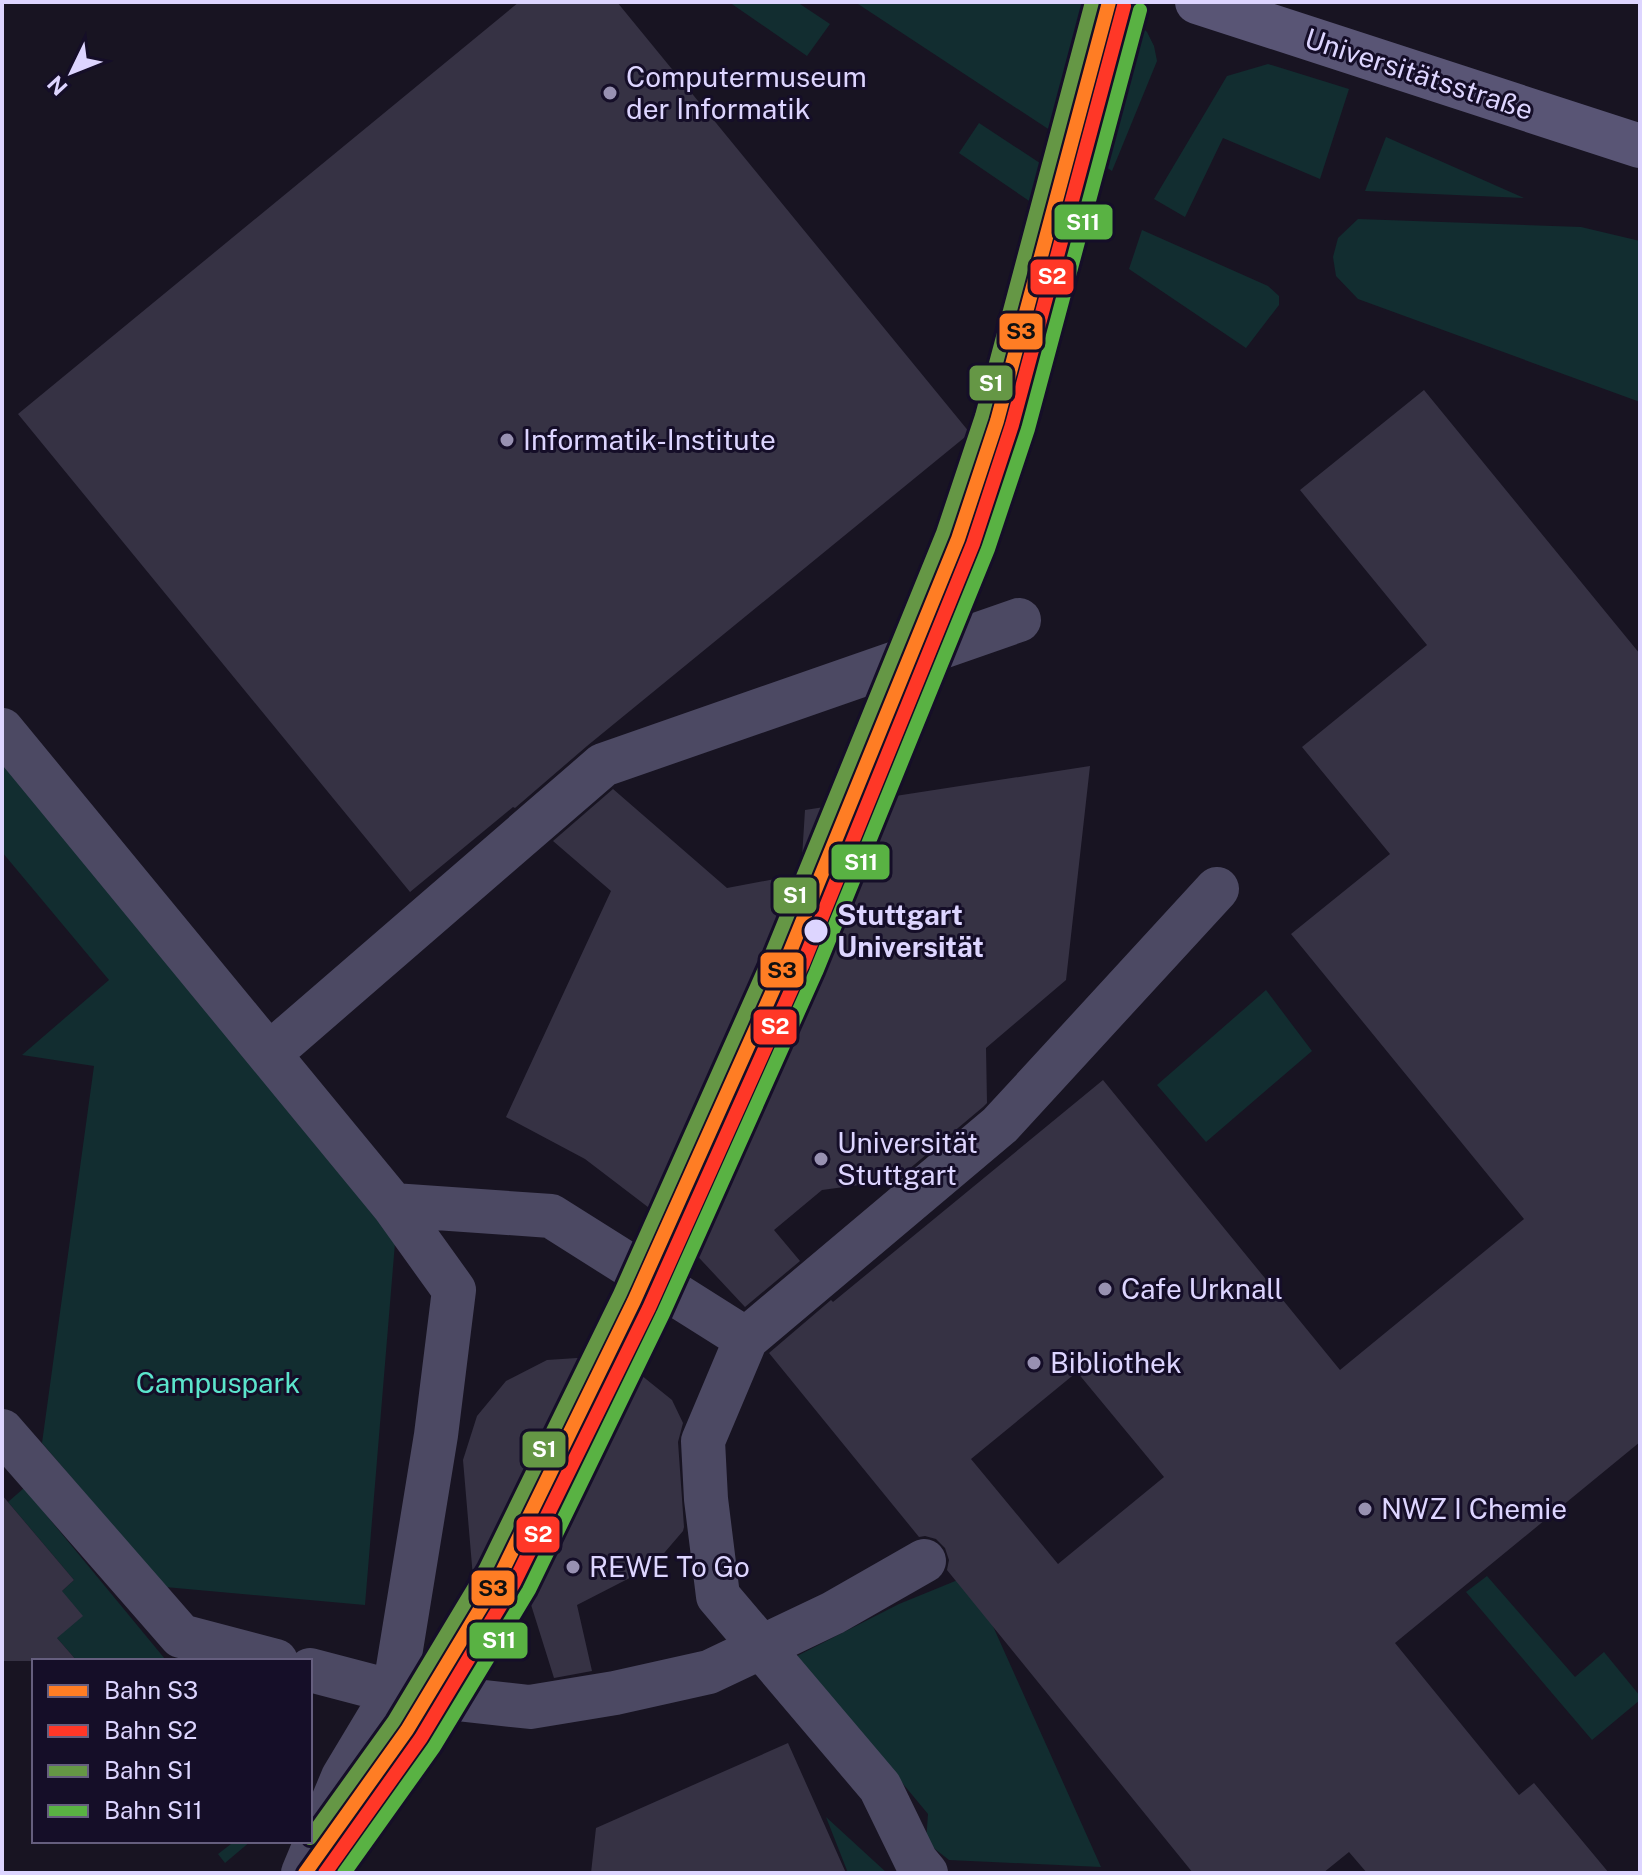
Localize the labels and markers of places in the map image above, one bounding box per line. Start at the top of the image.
place label: Computermuseum der Informatik [626,60,867,125]
marker: Computermuseum der Informatik [601,84,619,102]
place label: Informatik-Institute [523,423,776,456]
marker: Informatik-Institute [498,431,516,449]
place label: Stuttgart Universität [837,898,984,963]
marker: Stuttgart Universität [802,917,830,945]
place label: Universität Stuttgart [837,1126,978,1191]
marker: Universität Stuttgart [812,1150,830,1168]
place label: Cafe Urknall [1121,1272,1283,1305]
marker: Cafe Urknall [1096,1280,1114,1298]
place label: Bibliothek [1050,1346,1182,1379]
marker: Bibliothek [1025,1354,1043,1372]
place label: NWZ I Chemie [1381,1492,1567,1525]
marker: NWZ I Chemie [1356,1500,1374,1518]
place label: REWE To Go [589,1550,750,1583]
marker: REWE To Go [564,1558,582,1576]

